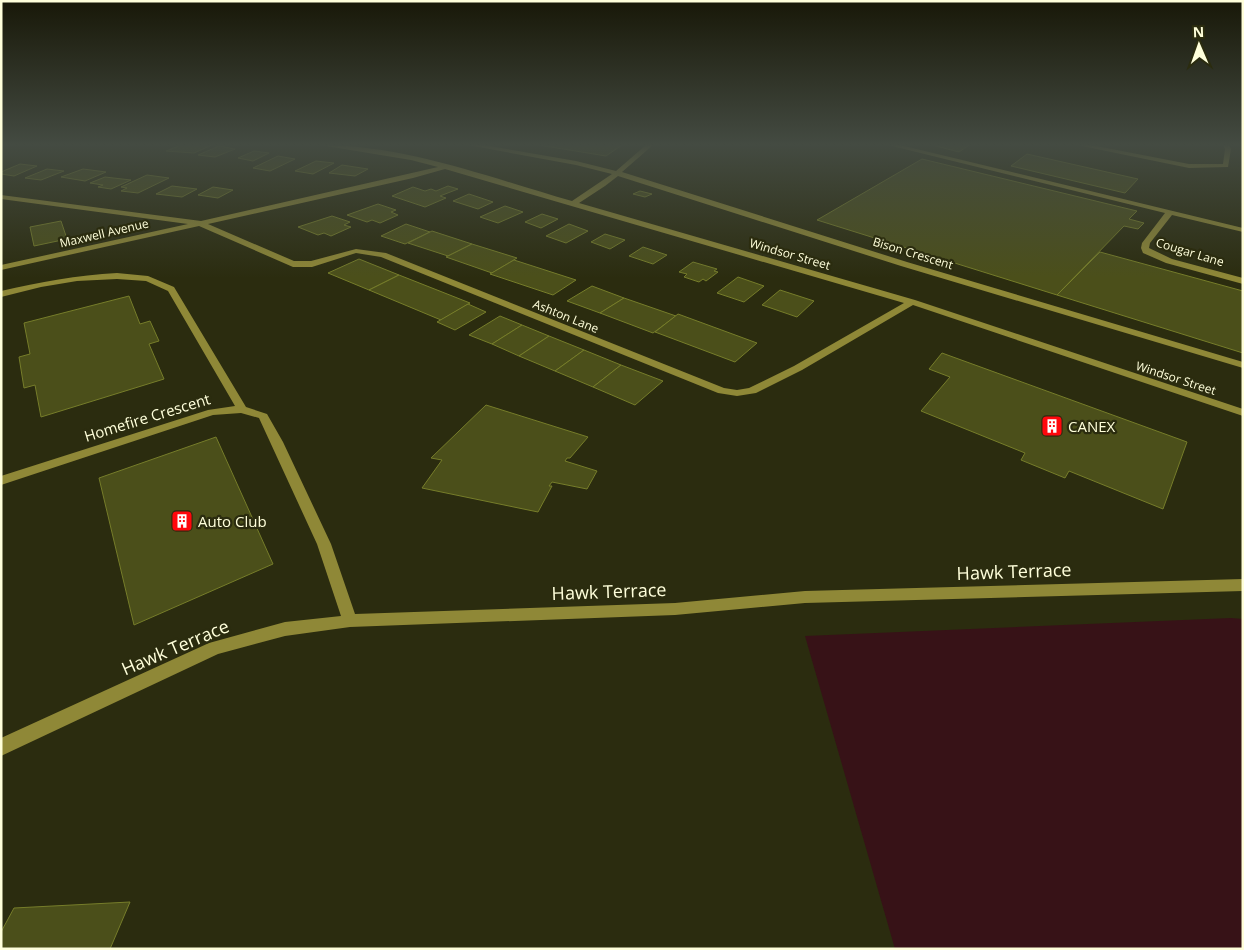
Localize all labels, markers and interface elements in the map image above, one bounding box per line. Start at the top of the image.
north arrow [1174,20,1224,70]
text: N [1193,22,1205,41]
street label: Maxwell Avenue [58,214,150,251]
street label: Bison Crescent [871,233,955,273]
street label: Windsor Street [748,234,832,274]
street label: Cougar Lane [1154,234,1226,270]
street label: Ashton Lane [531,295,602,337]
street label: Windsor Street [1134,357,1218,399]
street label: Homefire Crescent [81,388,213,446]
building icon: CANEX [1040,414,1064,438]
place label: CANEX [1068,416,1116,436]
building icon: Auto Club [170,509,194,533]
place label: Auto Club [198,511,267,531]
street label: Hawk Terrace [956,557,1072,585]
street label: Hawk Terrace [551,577,667,605]
street label: Hawk Terrace [117,614,233,680]

